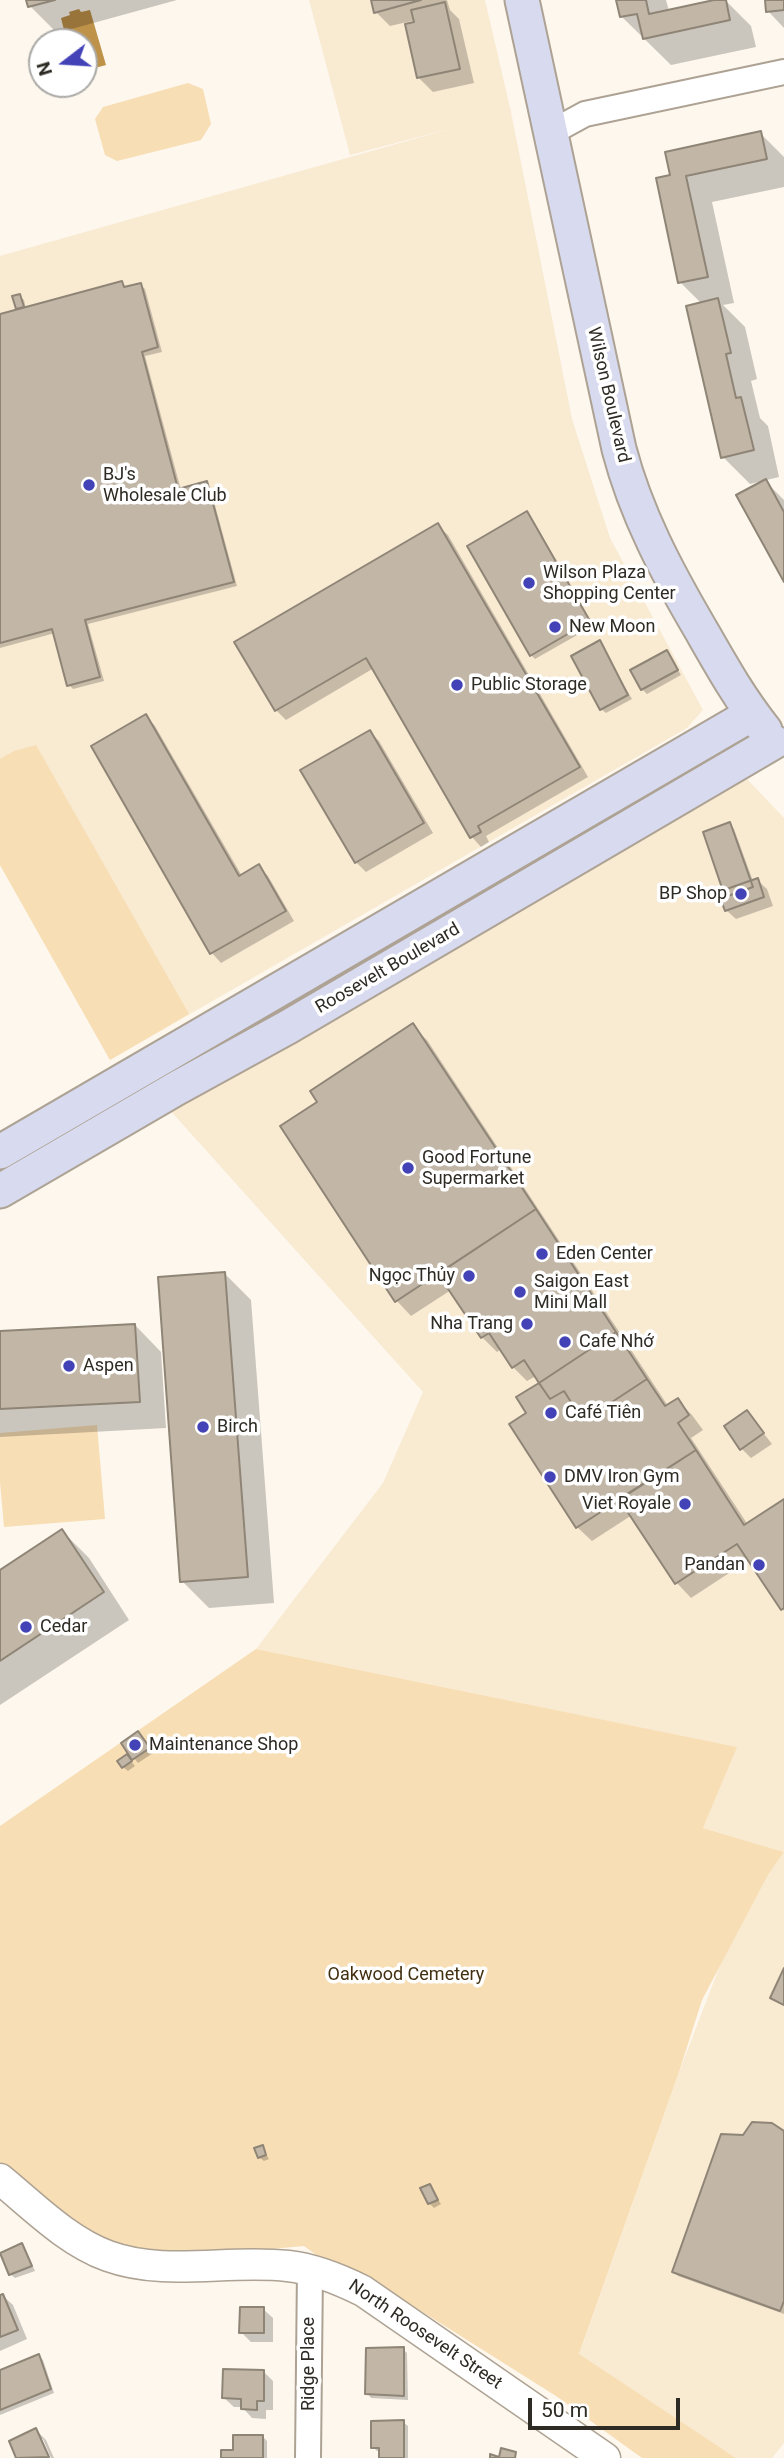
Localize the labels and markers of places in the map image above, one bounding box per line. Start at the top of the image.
place label: BJ's Wholesale Club [103,464,227,506]
marker: BJ's Wholesale Club [81,477,97,493]
place label: Wilson Plaza Shopping Center [543,562,676,604]
marker: Wilson Plaza Shopping Center [521,575,537,591]
place label: New Moon [569,616,656,638]
marker: New Moon [547,619,563,635]
place label: Public Storage [471,674,587,696]
marker: Public Storage [449,677,465,693]
place label: BP Shop [659,883,727,905]
marker: BP Shop [733,886,749,902]
place label: Good Fortune Supermarket [422,1147,531,1190]
marker: Good Fortune Supermarket [400,1160,416,1176]
place label: Eden Center [556,1243,653,1265]
marker: Eden Center [534,1246,550,1262]
place label: Ngọc Thủy [369,1265,455,1287]
marker: Ngọc Thủy [461,1268,477,1284]
place label: Saigon East Mini Mall [534,1271,629,1314]
marker: Saigon East Mini Mall [512,1284,528,1300]
place label: Nha Trang [430,1313,513,1335]
marker: Nha Trang [519,1316,535,1332]
place label: Cafe Nhớ [579,1331,654,1353]
marker: Cafe Nhớ [557,1334,573,1350]
place label: Aspen [83,1355,134,1377]
marker: Aspen [61,1358,77,1374]
place label: Café Tiên [565,1402,641,1424]
marker: Café Tiên [543,1405,559,1421]
place label: Birch [217,1416,258,1438]
marker: Birch [195,1419,211,1435]
place label: DMV Iron Gym [564,1466,680,1488]
marker: DMV Iron Gym [542,1469,558,1485]
place label: Viet Royale [582,1493,671,1515]
marker: Viet Royale [677,1496,693,1512]
place label: Pandan [684,1554,745,1576]
marker: Pandan [751,1557,767,1573]
place label: Cedar [40,1616,87,1638]
marker: Cedar [18,1619,34,1635]
place label: Maintenance Shop [149,1734,298,1756]
marker: Maintenance Shop [127,1737,143,1753]

